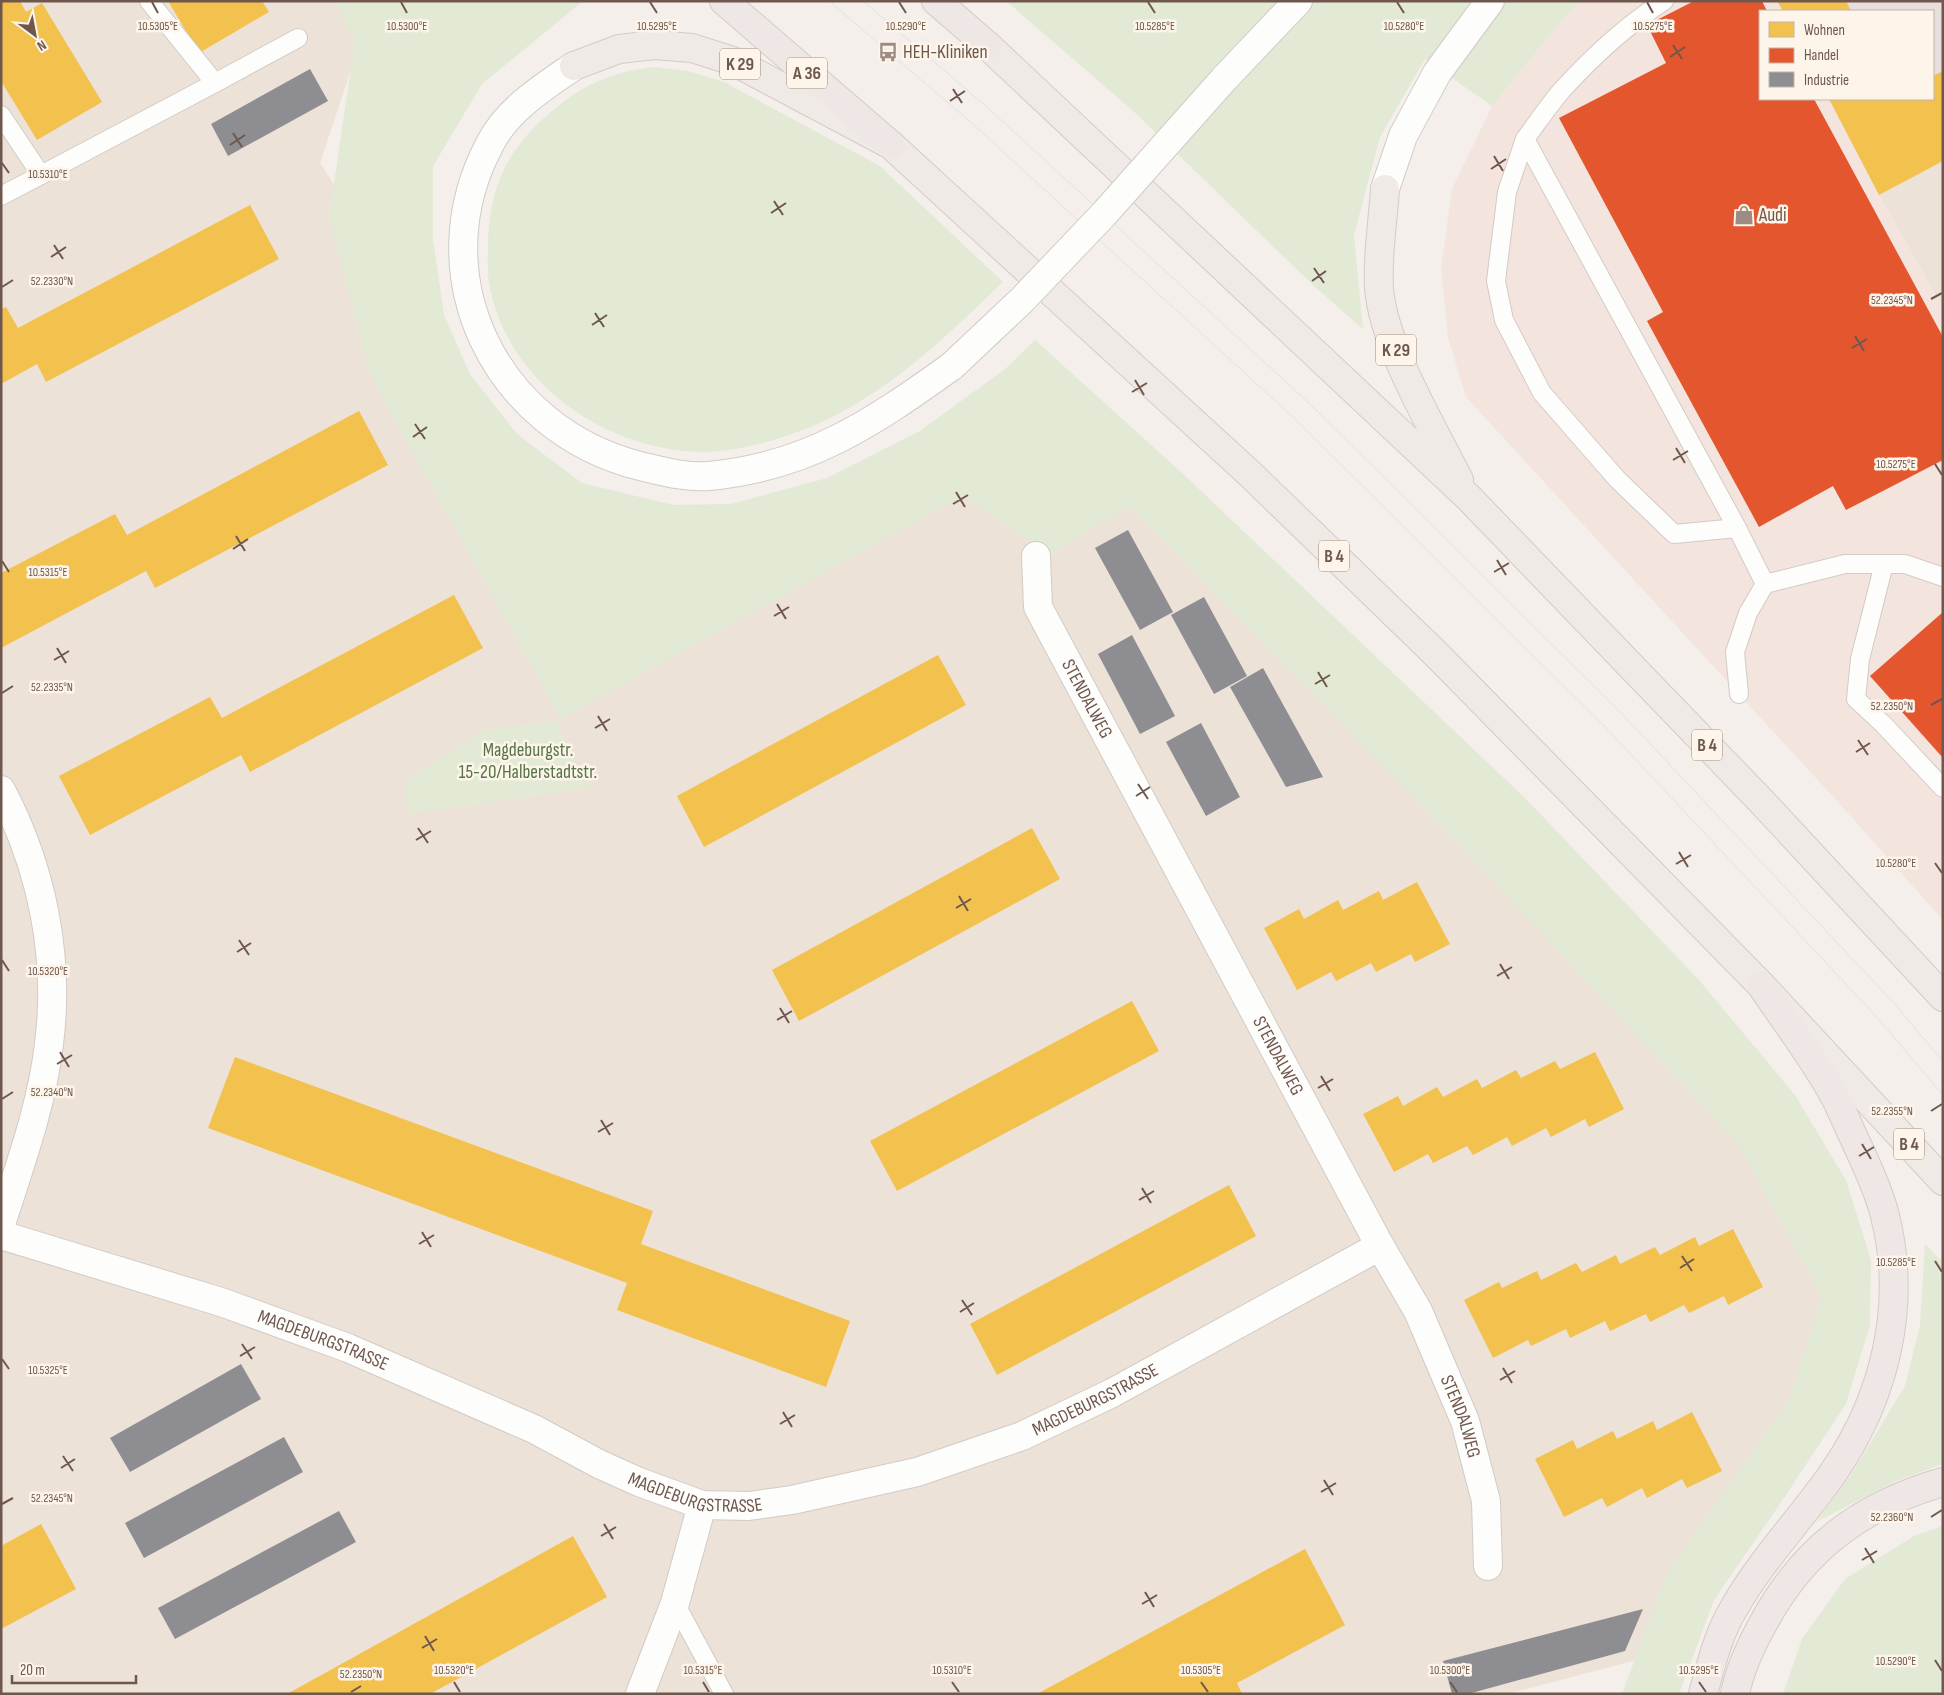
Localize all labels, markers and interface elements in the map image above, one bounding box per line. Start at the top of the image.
north arrow [10,10,60,60]
legend [1759,10,1934,100]
text: 10.5305°E [138,19,178,34]
text: 10.5300°E [387,19,427,34]
text: 10.5295°E [637,19,677,34]
text: 10.5290°E [886,19,926,34]
text: 10.5285°E [1135,19,1175,34]
text: 10.5280°E [1384,19,1424,34]
text: 10.5275°E [1633,19,1673,34]
text: Wohnen [1804,21,1845,40]
text: N [34,36,49,55]
bus stop icon: HEH-Kliniken [877,41,899,63]
place label: HEH-Kliniken [903,41,988,64]
text: Handel [1804,46,1839,65]
road number: K 29 [720,49,760,80]
road number: A 36 [787,58,827,88]
text: Industrie [1804,71,1849,90]
text: 10.5310°E [28,167,68,182]
shop icon: Audi [1733,204,1755,226]
place label: Audi [1758,204,1787,227]
text: 52.2330°N [31,274,73,289]
text: 52.2345°N [1871,293,1913,308]
road number: K 29 [1376,334,1416,366]
text: 10.5275°E [1876,457,1916,472]
road number: B 4 [1319,540,1349,572]
text: 10.5315°E [29,565,67,580]
street label: STENDALWEG [1057,655,1118,742]
text: 52.2335°N [31,680,73,695]
text: 52.2350°N [1871,699,1913,714]
road number: B 4 [1692,730,1722,760]
park label: Magdeburgstr. 15-20/Halberstadtstr. [459,739,597,784]
text: 10.5280°E [1876,856,1916,871]
text: 10.5320°E [28,964,68,979]
street label: STENDALWEG [1248,1012,1309,1099]
text: 52.2340°N [31,1085,73,1100]
text: 52.2355°N [1871,1104,1913,1119]
road number: B 4 [1894,1128,1924,1160]
text: 10.5285°E [1876,1255,1916,1270]
street label: MAGDEBURGSTRASSE [255,1305,392,1376]
street label: MAGDEBURGSTRASSE [1028,1358,1162,1441]
text: 10.5325°E [28,1363,68,1378]
street label: STENDALWEG [1435,1372,1486,1460]
street label: MAGDEBURGSTRASSE [624,1467,764,1518]
text: 52.2345°N [31,1491,73,1506]
text: 52.2360°N [1871,1510,1913,1525]
scale bar [12,1652,136,1684]
text: 10.5290°E [1876,1654,1916,1669]
text: 20 m [20,1661,45,1680]
text: 10.5320°E [434,1663,474,1678]
text: 10.5315°E [684,1663,722,1678]
text: 10.5310°E [932,1663,972,1678]
text: 10.5305°E [1181,1663,1221,1678]
text: 10.5300°E [1430,1663,1470,1678]
text: 10.5295°E [1679,1663,1719,1678]
text: 52.2350°N [340,1667,382,1682]

